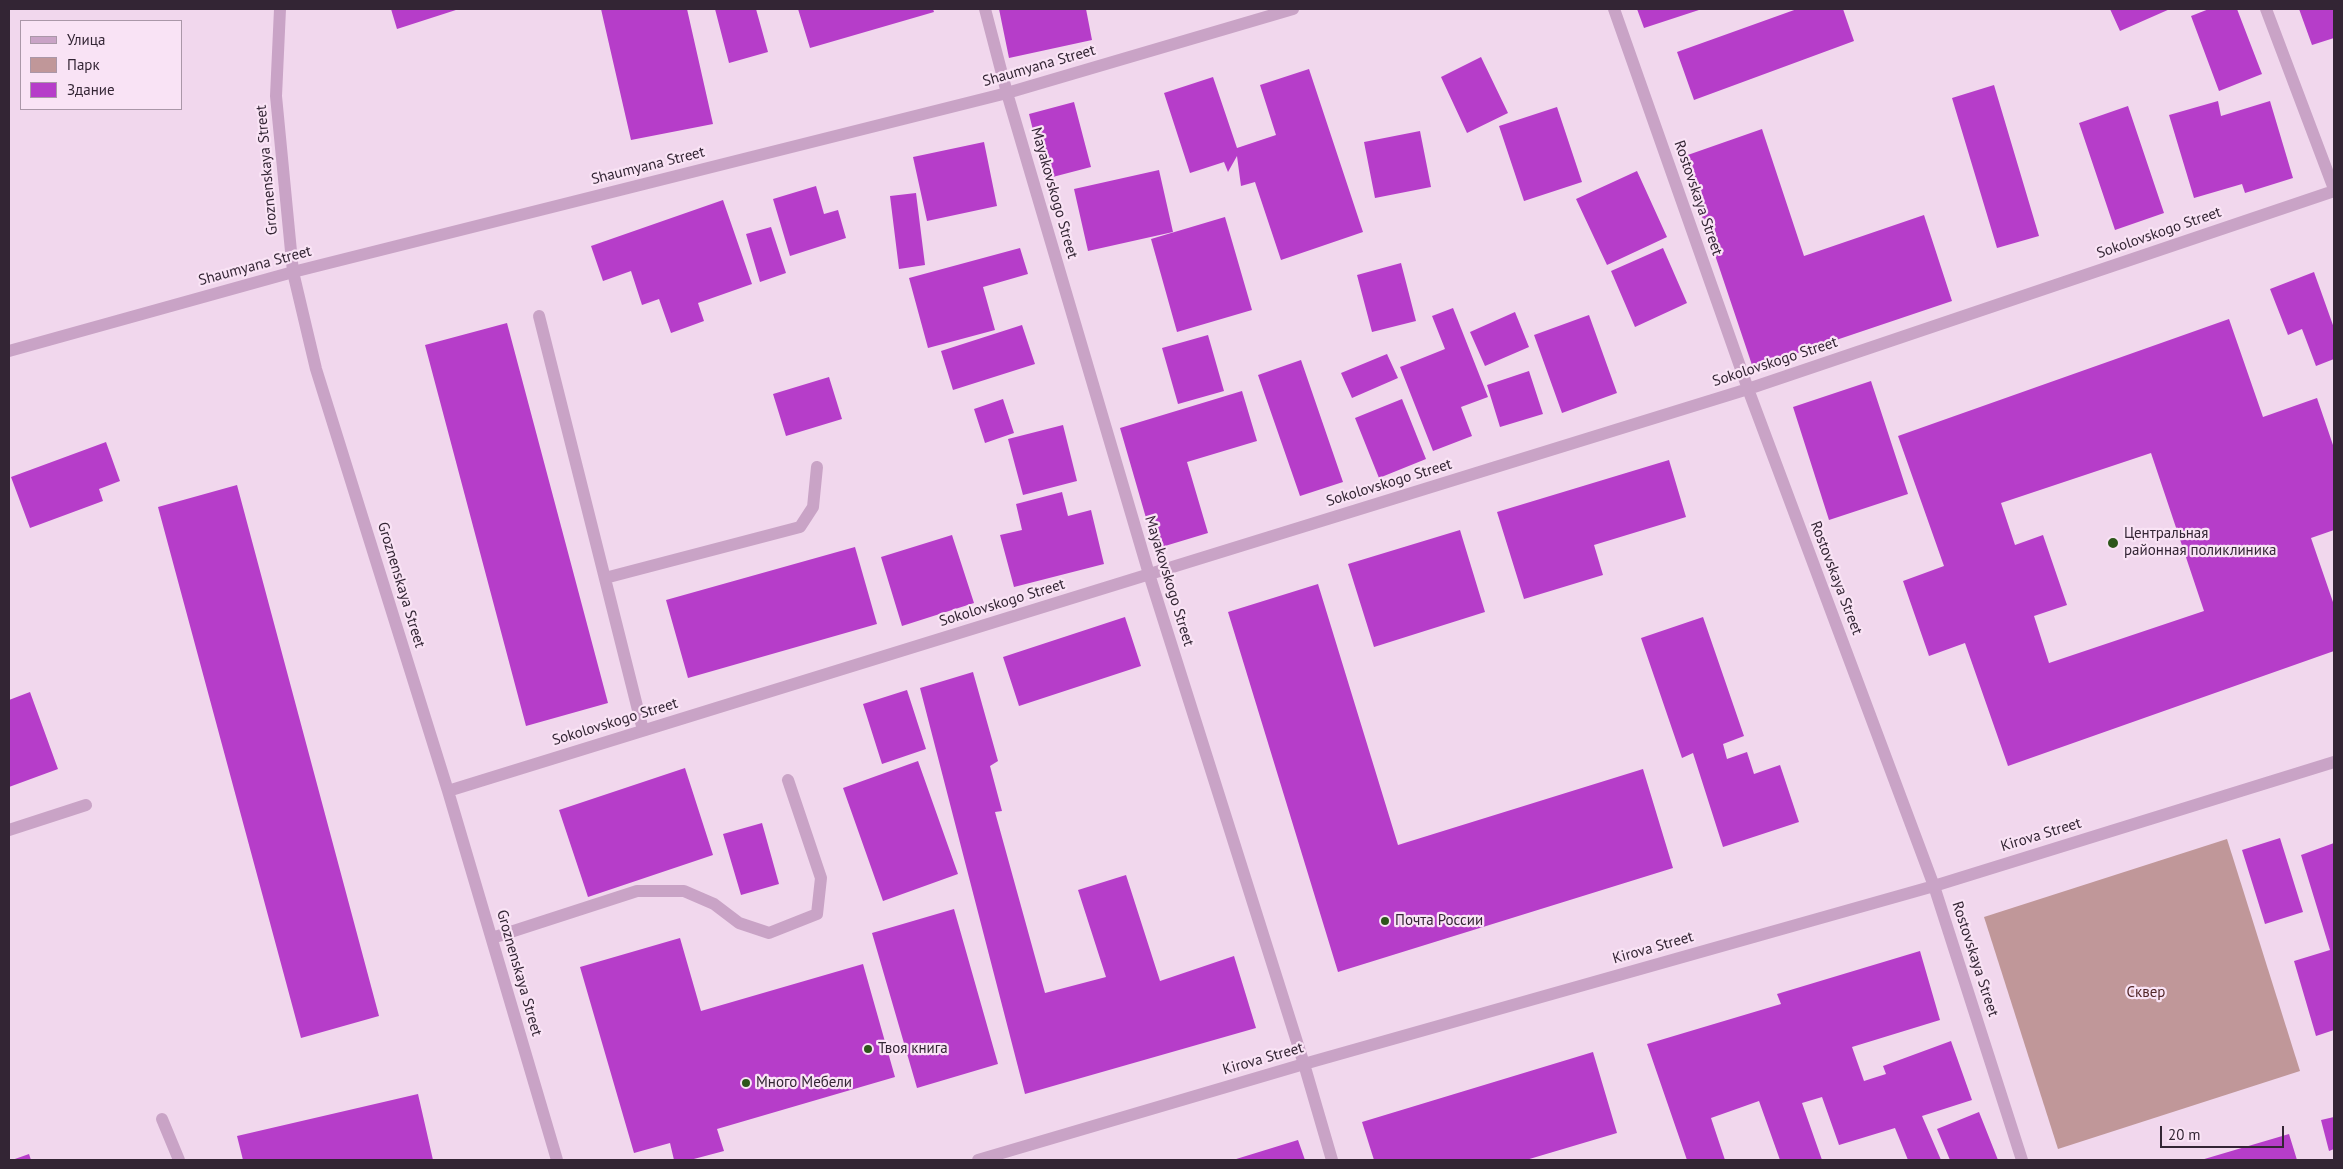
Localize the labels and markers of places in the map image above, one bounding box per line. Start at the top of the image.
place label: Центральная районная поликлиника [2124,525,2277,560]
marker: Центральная районная поликлиника [2106,536,2120,550]
place label: Почта России [1395,912,1483,930]
marker: Почта России [1379,915,1391,927]
place label: Твоя книга [878,1040,948,1058]
marker: Твоя книга [862,1043,874,1055]
place label: Много Мебели [756,1074,852,1092]
marker: Много Мебели [740,1077,752,1089]

